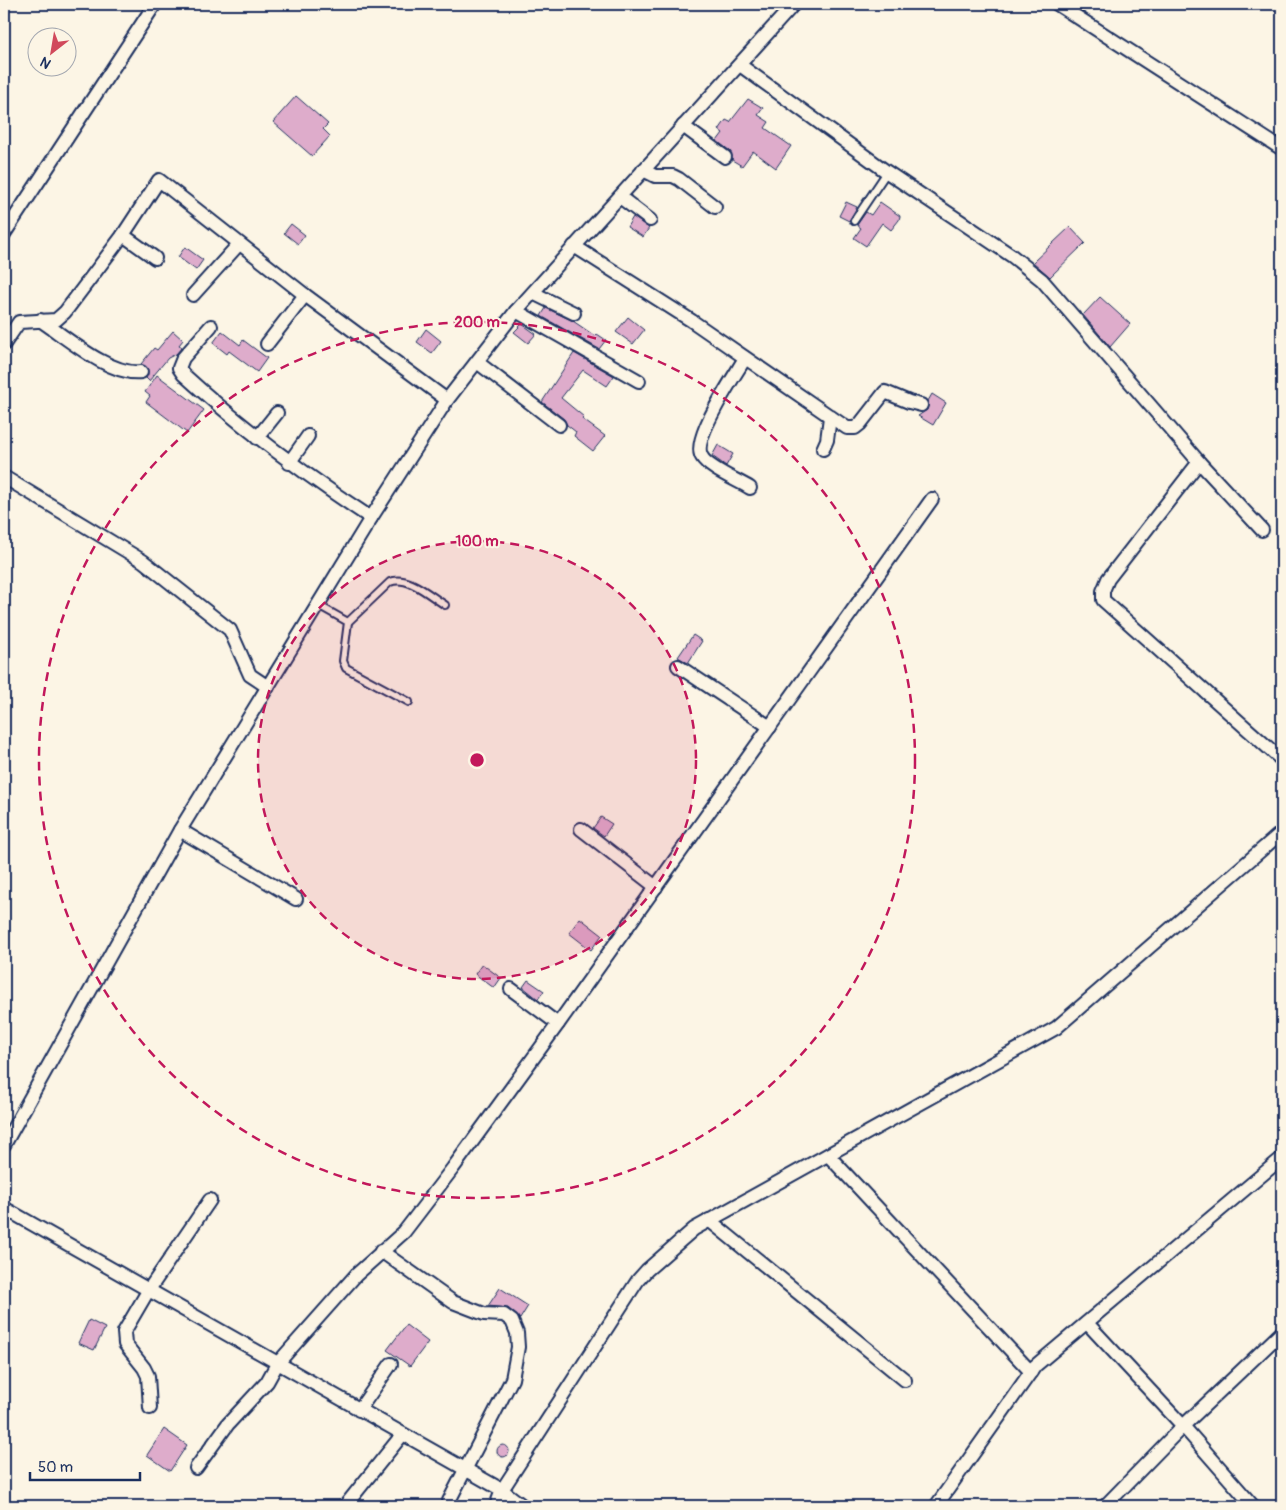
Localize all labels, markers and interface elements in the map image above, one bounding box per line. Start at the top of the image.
north arrow [28,28,78,78]
text: N [37,53,54,72]
text: 200 m [454,313,500,332]
text: 100 m [456,532,498,551]
centre of rings [468,751,486,769]
scale bar [30,1450,140,1482]
text: 50 m [38,1458,73,1477]

